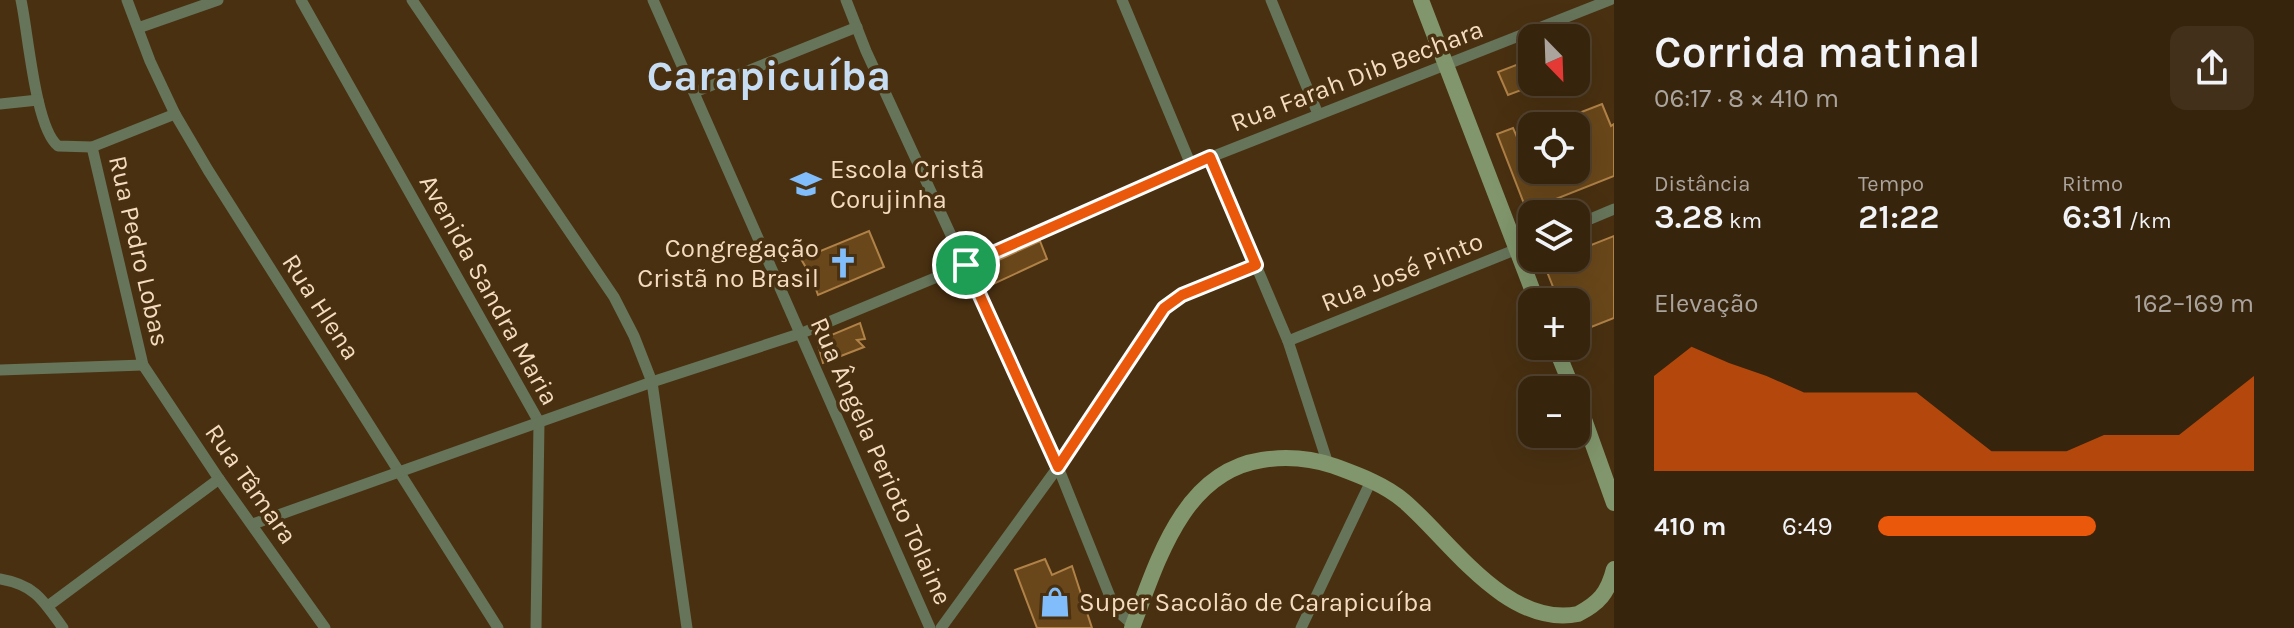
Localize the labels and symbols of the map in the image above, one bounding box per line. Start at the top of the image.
street label: Rua Farah Dib Bechara [1226,13,1488,139]
north arrow [1518,24,1590,96]
district label: Carapicuíba [647,51,891,101]
street label: Rua Pedro Lobas [102,153,176,349]
place label: Escola Cristã Corujinha [830,154,985,215]
school or university icon: Escola Cristã Corujinha [789,167,823,201]
street label: Avenida Sandra Maria [413,169,565,411]
street label: Rua José Pinto [1317,225,1487,319]
pin [932,231,1000,299]
place label: Congregação Cristã no Brasil [637,233,819,294]
church icon: Congregação Cristã no Brasil [826,246,860,280]
street label: Rua Hlena [275,248,367,366]
street label: Rua Ângela Perioto Tolaine [804,312,958,610]
street label: Rua Tâmara [198,418,304,550]
shop icon: Super Sacolão de Carapicuíba [1038,585,1072,619]
place label: Super Sacolão de Carapicuíba [1079,587,1433,618]

